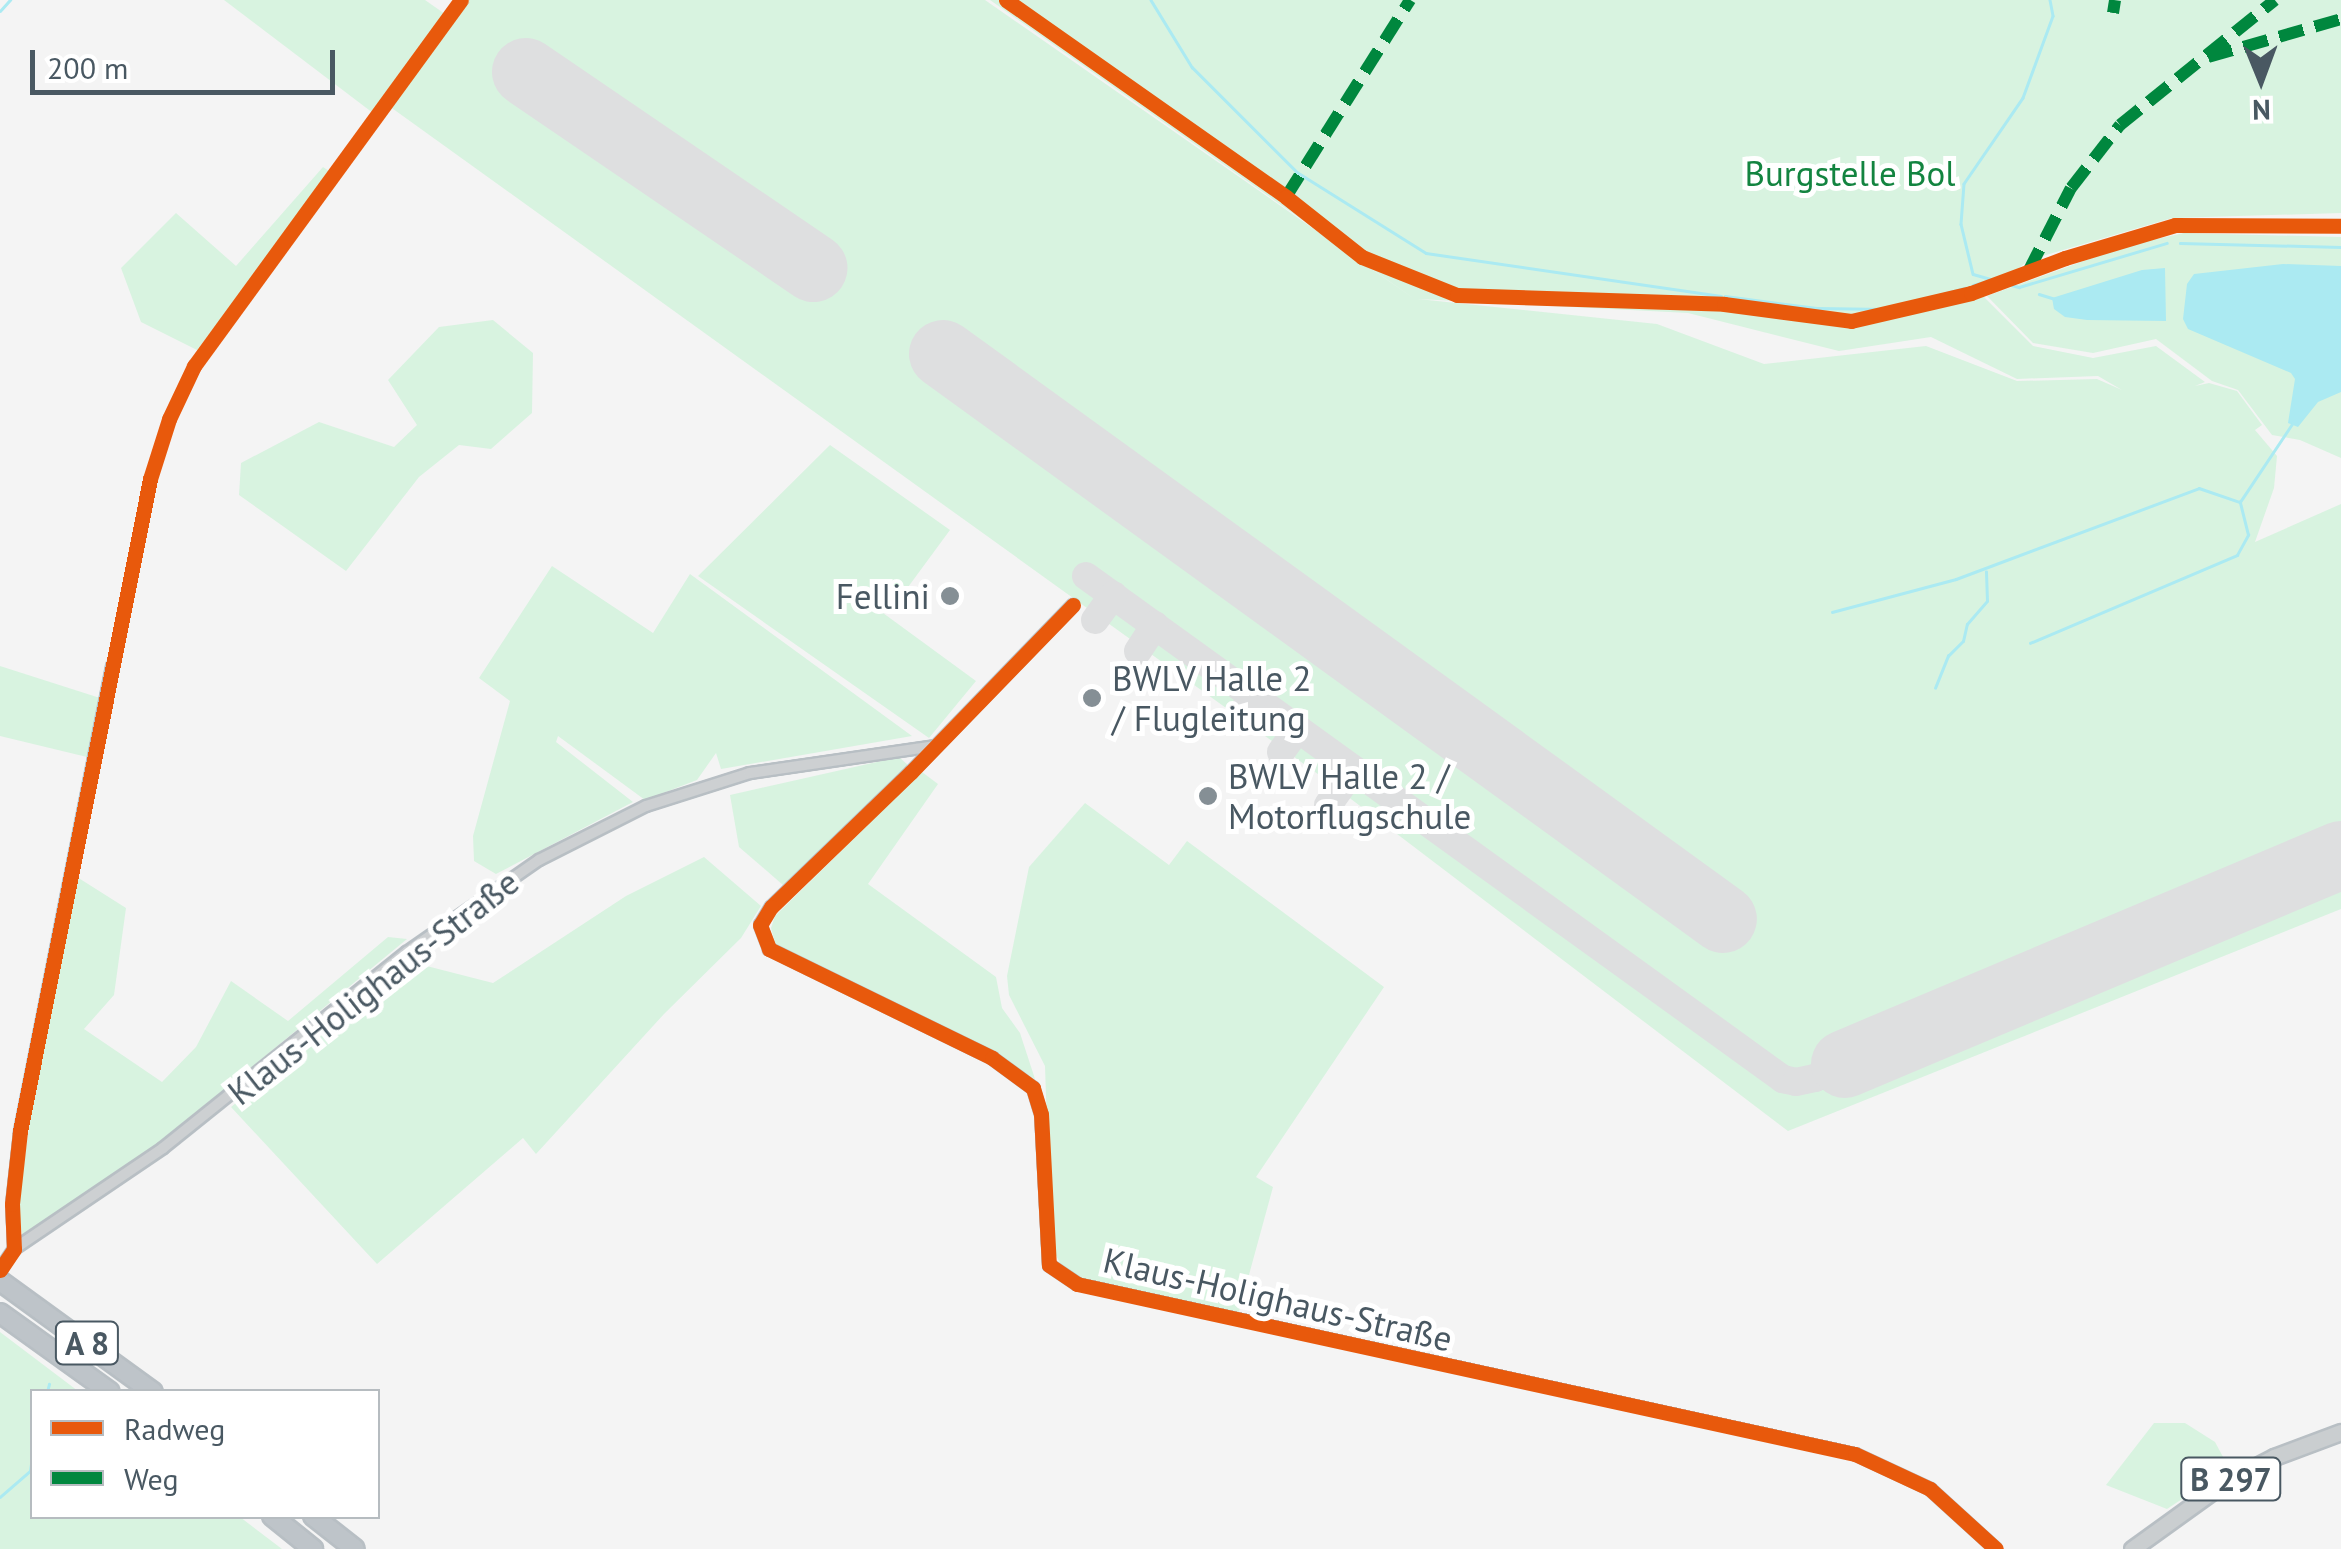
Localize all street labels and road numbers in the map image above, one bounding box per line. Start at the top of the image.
street label: Klaus-Holighaus-Straße [220,861,526,1113]
street label: Klaus-Holighaus-Straße [1099,1238,1457,1360]
road number: A 8 [52,1316,122,1370]
road number: B 297 [2178,1452,2284,1506]

